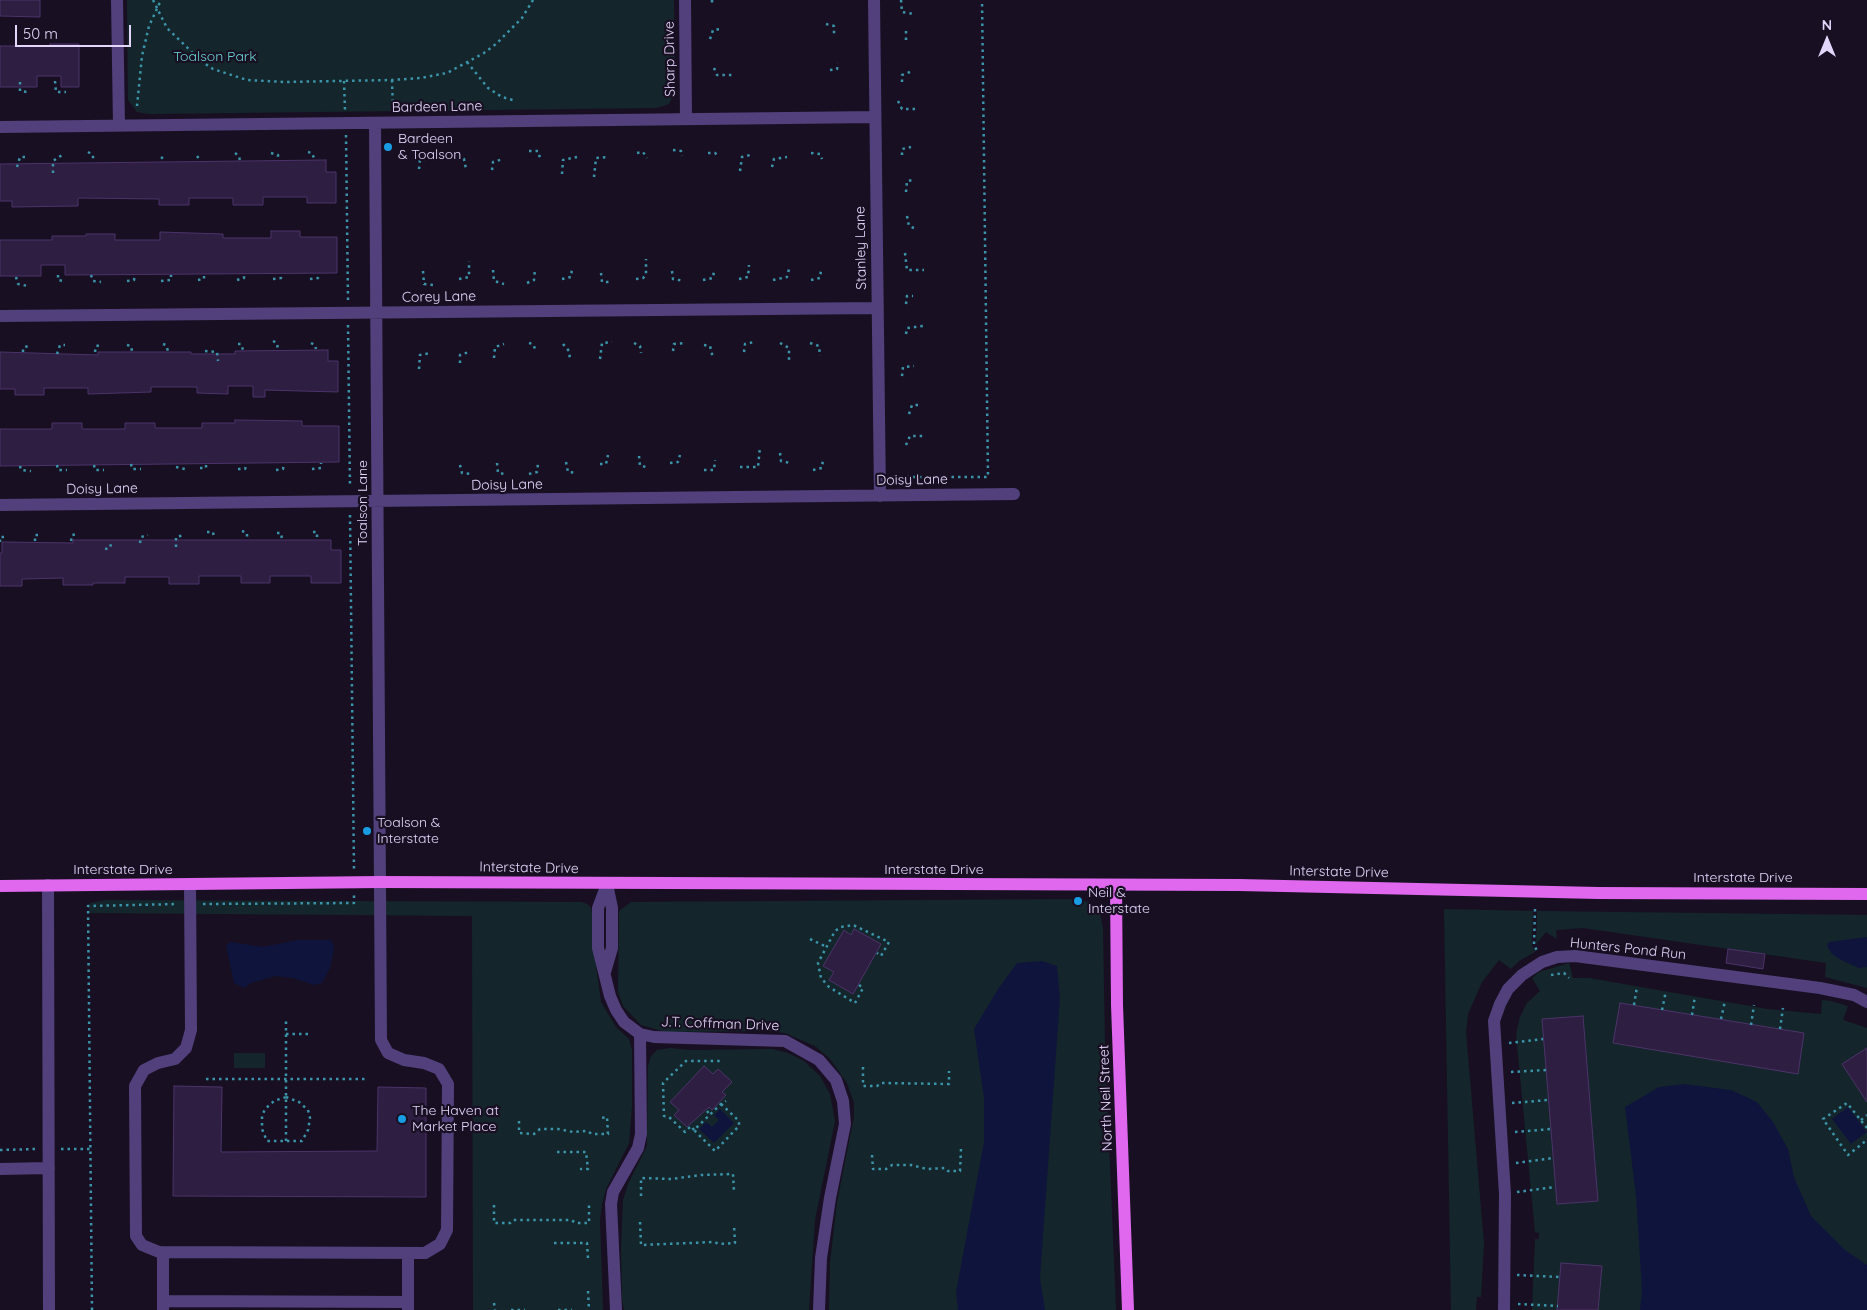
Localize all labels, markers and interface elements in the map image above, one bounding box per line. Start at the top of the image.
scale bar [18,15,134,47]
north arrow [1802,15,1852,65]
text: N [1822,16,1832,34]
street label: Sharp Drive [661,21,679,97]
text: 50 m [23,24,58,43]
park label: Toalson Park [173,49,257,65]
street label: Bardeen Lane [391,98,483,116]
place label: Bardeen & Toalson [398,131,461,164]
marker: Bardeen & Toalson [382,141,394,153]
street label: Stanley Lane [852,206,870,290]
street label: Corey Lane [402,288,476,306]
street label: Toalson Lane [355,460,371,546]
street label: Doisy Lane [876,471,948,489]
street label: Doisy Lane [471,476,543,494]
street label: Doisy Lane [66,480,138,498]
place label: Toalson & Interstate [377,815,440,848]
marker: Toalson & Interstate [361,825,373,837]
street label: Interstate Drive [479,859,579,877]
street label: Interstate Drive [73,862,173,878]
street label: Interstate Drive [884,862,984,878]
street label: Interstate Drive [1289,863,1389,881]
street label: Interstate Drive [1693,870,1793,886]
place label: Neil & Interstate [1088,885,1150,918]
marker: Neil & Interstate [1072,895,1084,907]
street label: Hunters Pond Run [1569,935,1687,963]
street label: J.T. Coffman Drive [660,1014,780,1034]
street label: North Neil Street [1096,1044,1116,1152]
place label: The Haven at Market Place [412,1103,499,1136]
marker: The Haven at Market Place [396,1113,408,1125]

